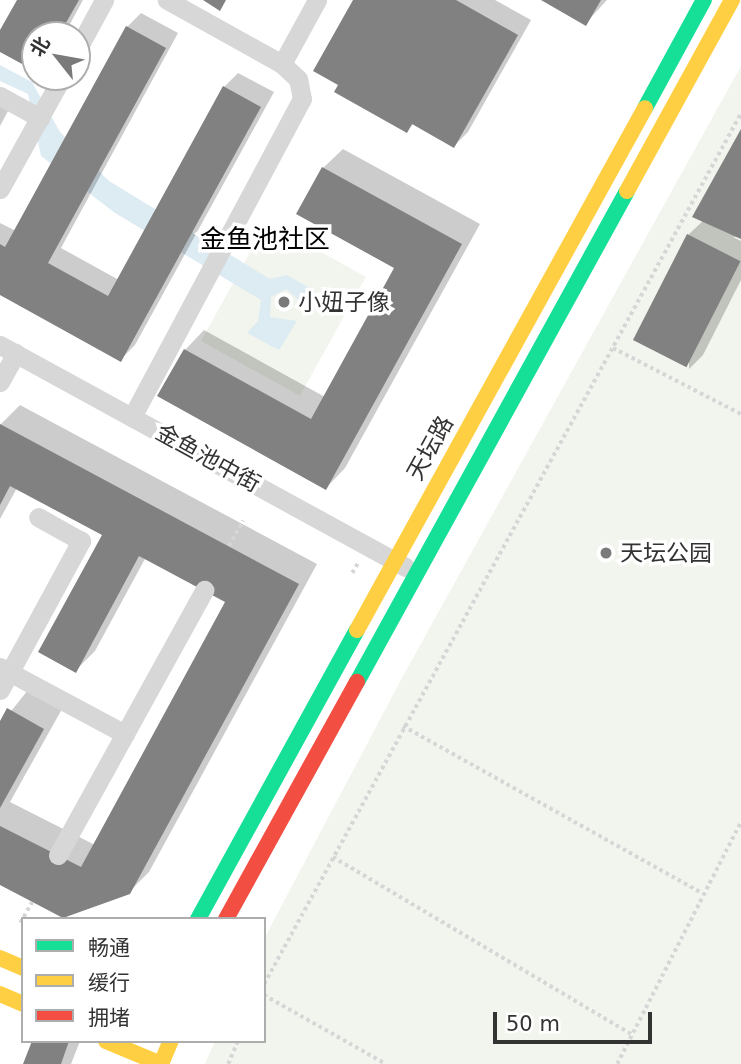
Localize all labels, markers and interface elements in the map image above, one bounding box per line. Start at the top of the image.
north arrow [21,21,91,91]
text: 北 [25,32,54,60]
district label: 金鱼池社区 [200,224,330,256]
place label: 小妞子像 [298,288,390,316]
marker: 小妞子像 [276,294,292,310]
street label: 天坛路 [401,411,459,485]
street label: 金鱼池中街 [151,418,265,498]
place label: 天坛公园 [620,539,712,567]
marker: 天坛公园 [598,545,614,561]
legend [21,917,266,1043]
text: 畅通 [88,936,130,960]
text: 缓行 [88,971,130,995]
scale bar [496,998,655,1042]
text: 拥堵 [88,1006,130,1030]
text: 50 m [506,1012,560,1036]

